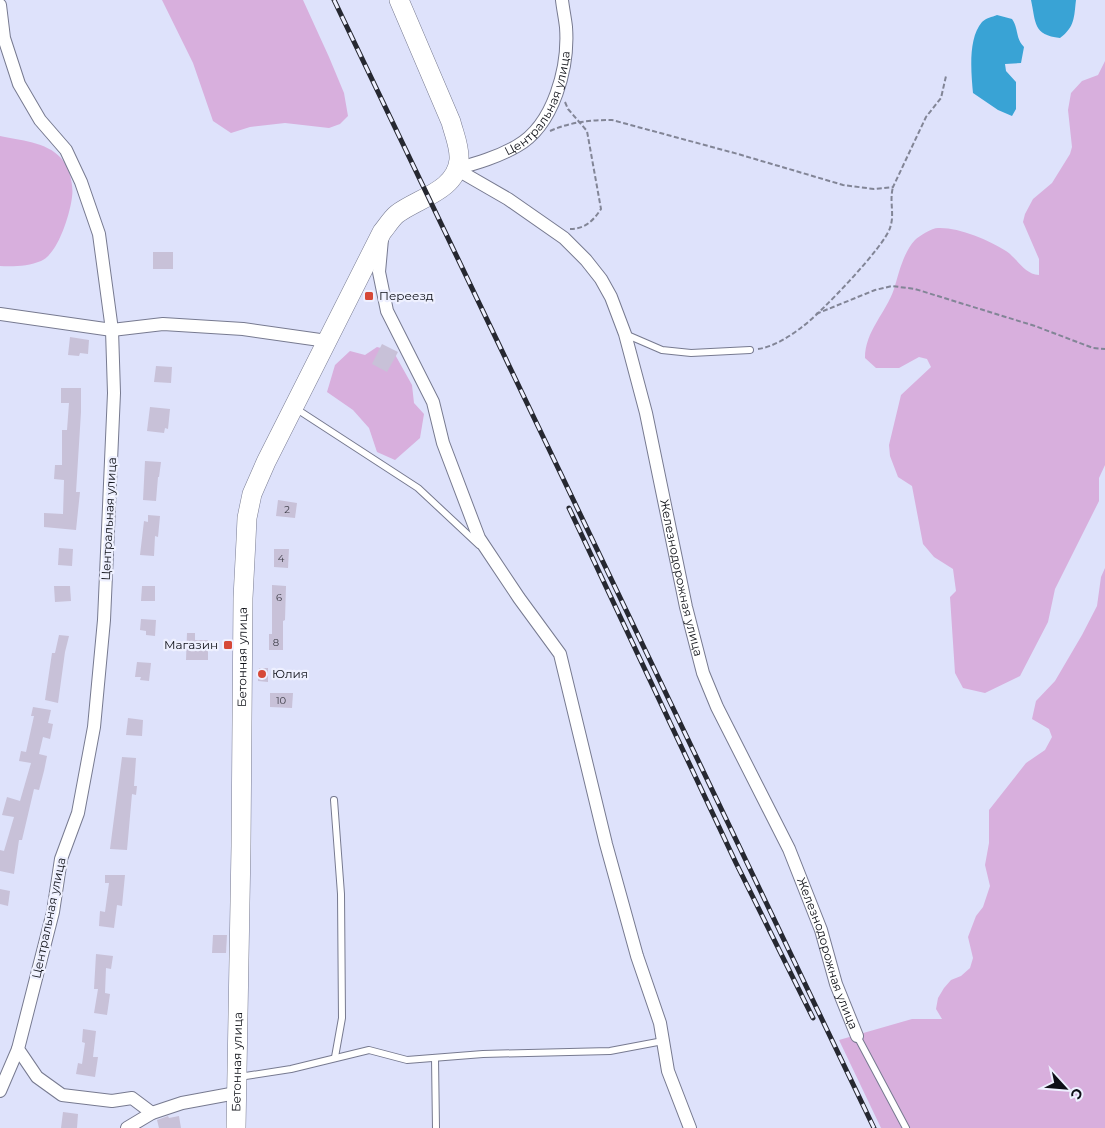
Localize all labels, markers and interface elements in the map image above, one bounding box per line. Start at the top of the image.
street label: Центральная улица [502,50,573,158]
place label: Переезд [379,288,434,303]
marker: Переезд [363,290,375,302]
street label: Центральная улица [98,457,119,581]
street label: Железнодорожная улица [657,498,706,658]
house number: 2 [284,503,290,516]
house number: 4 [278,552,285,565]
house number: 6 [276,591,282,604]
street label: Бетонная улица [234,607,250,707]
house number: 8 [273,636,279,649]
place label: Магазин [164,637,218,652]
marker: Магазин [222,639,234,651]
place label: Юлия [272,666,308,681]
marker: Юлия [256,668,268,680]
house number: 10 [276,694,286,707]
street label: Центральная улица [28,856,69,980]
street label: Железнодорожная улица [794,875,862,1031]
street label: Бетонная улица [228,1012,245,1112]
north arrow [1040,1063,1090,1113]
text: С [1066,1085,1087,1102]

